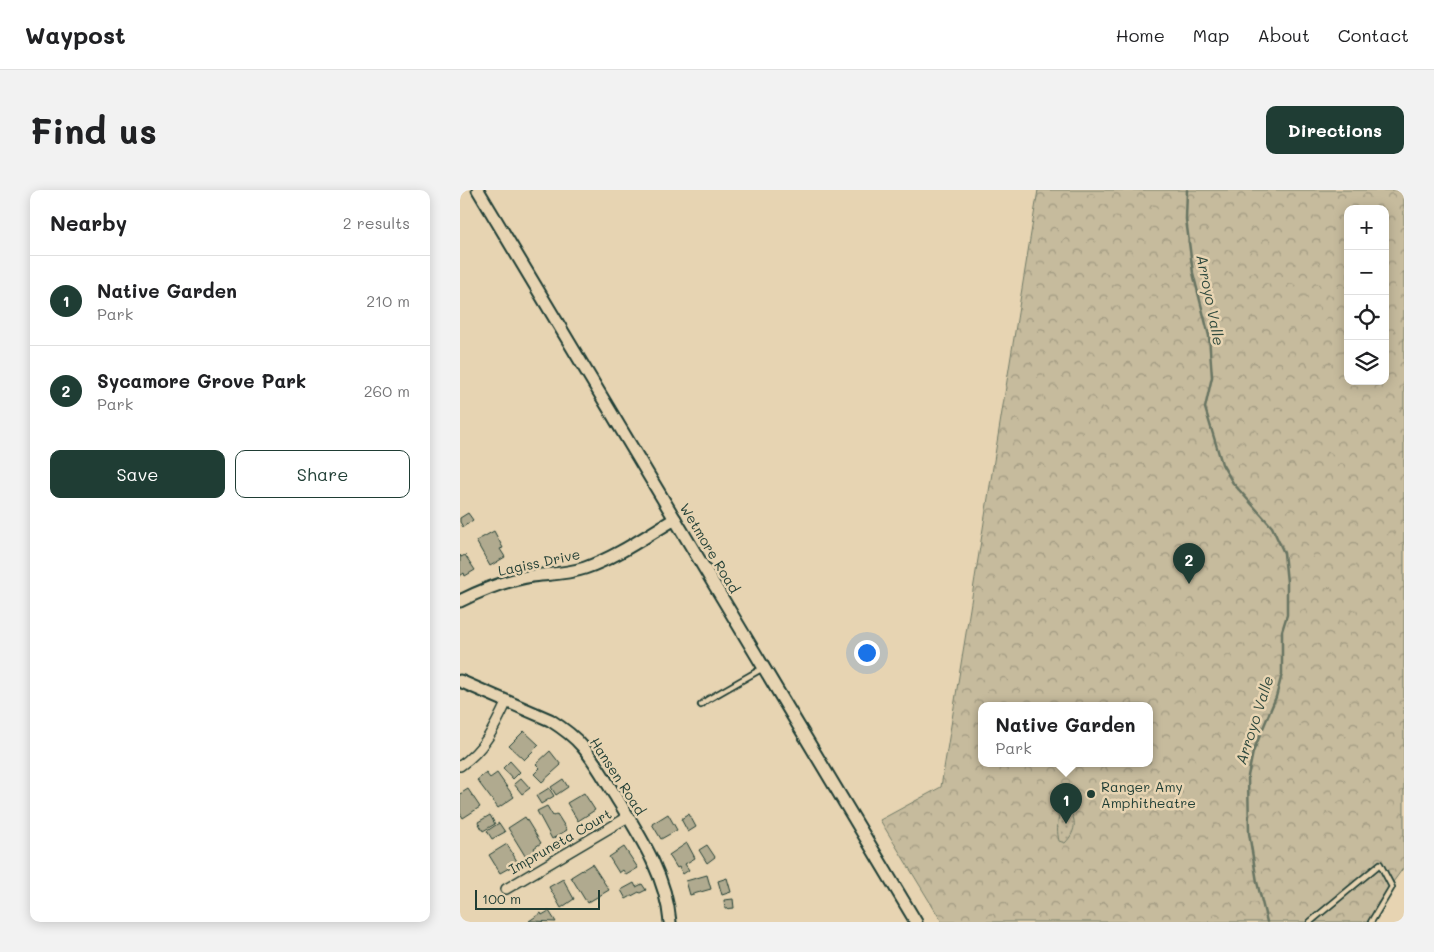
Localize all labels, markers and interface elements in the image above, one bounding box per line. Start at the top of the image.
text: Waypost [25,19,126,50]
text: Home [1116,23,1165,47]
text: Map [1193,23,1229,47]
text: About [1257,23,1310,47]
text: Contact [1338,23,1409,47]
button: Directions [1266,106,1404,154]
text: Find us [30,107,157,153]
map controls [1344,205,1389,385]
button: + [1344,205,1389,250]
text: Nearby [50,209,127,236]
text: 2 results [343,212,410,233]
button: − [1344,250,1389,295]
water label: Arroyo Valle [1192,253,1230,347]
text: Native Garden [97,278,237,303]
text: 1 [62,290,70,311]
text: 210 m [366,290,410,311]
button: locate [1344,295,1389,340]
text: Park [97,303,133,324]
button: layers [1344,340,1389,385]
text: Sycamore Grove Park [97,368,306,393]
text: 2 [62,380,70,401]
text: 260 m [364,380,410,401]
text: Park [97,393,133,414]
button: Save [50,450,225,498]
button: Share [235,450,410,498]
street label: Wetmore Road [676,500,744,597]
pin: 2 [1173,543,1205,584]
street label: Lagiss Drive [496,544,582,580]
your location [854,640,880,666]
water label: Arroyo Valle [1230,673,1278,767]
popup [978,702,1153,767]
text: Native Garden [996,712,1135,737]
street label: Hansen Road [586,733,650,819]
text: Park [996,737,1032,758]
place label: Ranger Amy Amphitheatre [1101,777,1196,812]
pin: 1 [1050,783,1082,824]
marker: Ranger Amy Amphitheatre [1085,788,1097,800]
street label: Impruneta Court [505,804,615,878]
scale bar [475,887,600,910]
text: 100 m [482,889,521,908]

